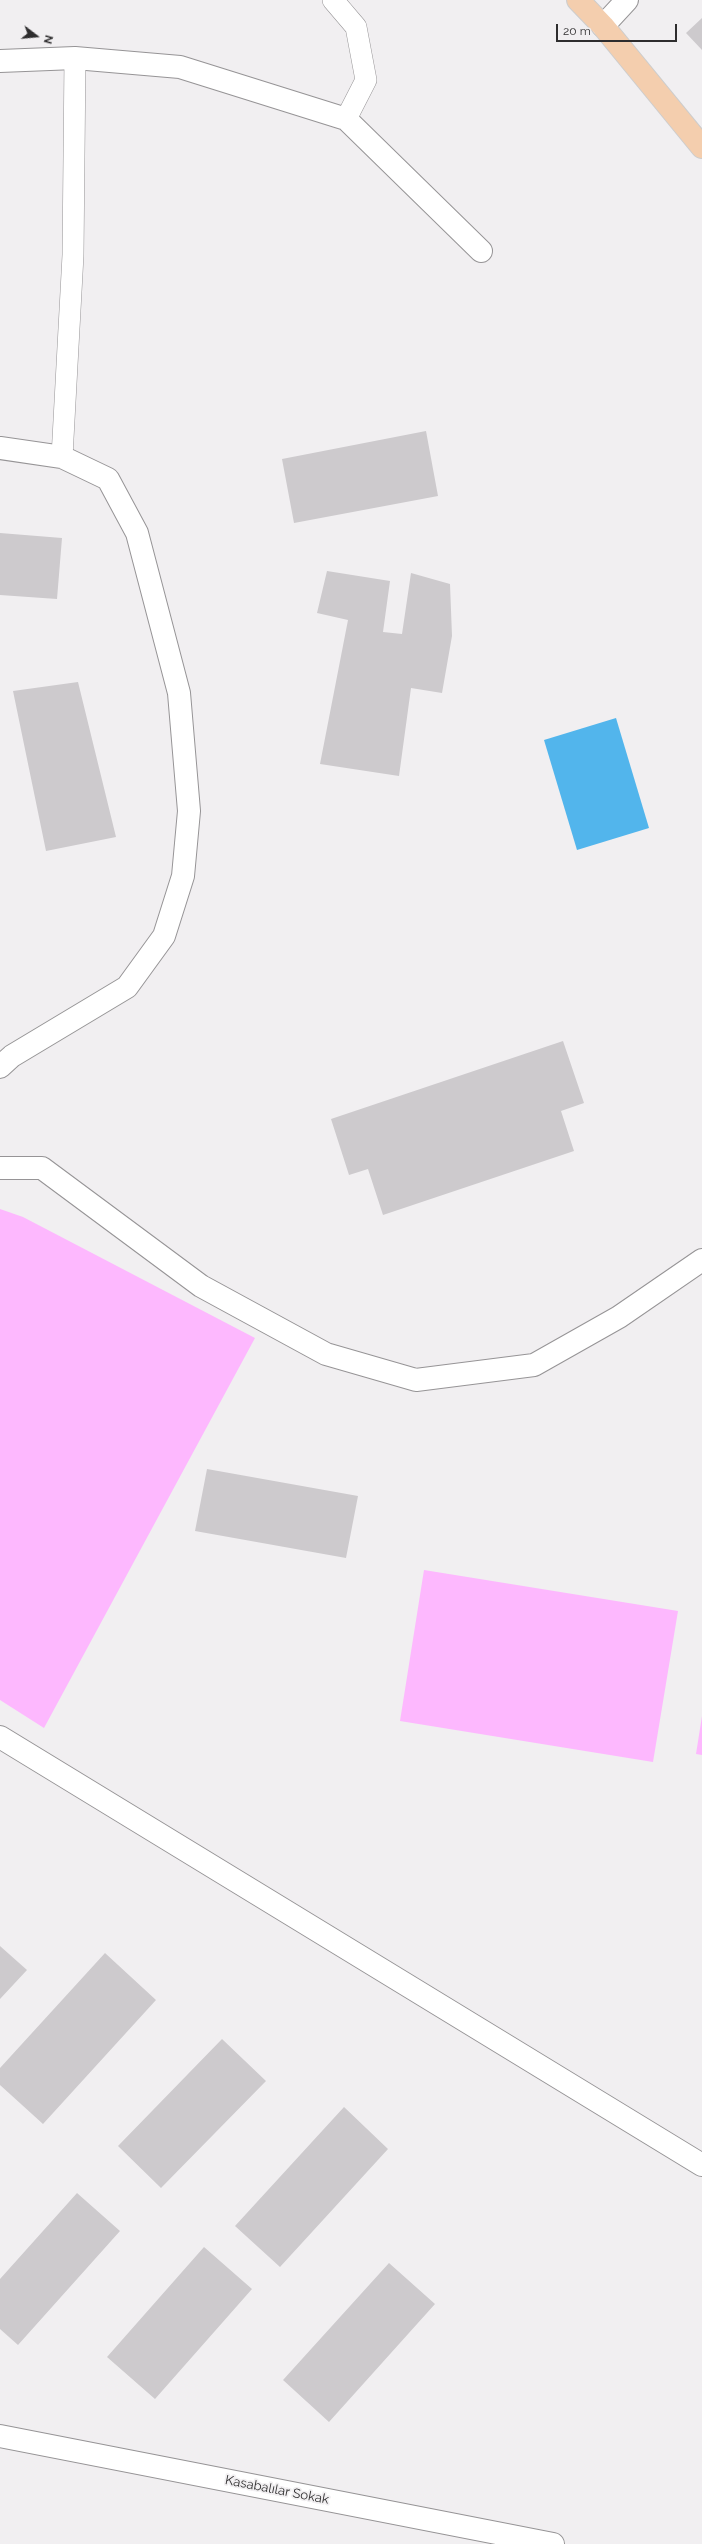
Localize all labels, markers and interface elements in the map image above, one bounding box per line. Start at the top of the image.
north arrow [16,16,56,56]
scale bar [558,16,679,42]
text: 20 m [563,24,591,38]
text: N [41,34,55,45]
street label: Kasabalılar Sokak [224,2472,330,2508]

